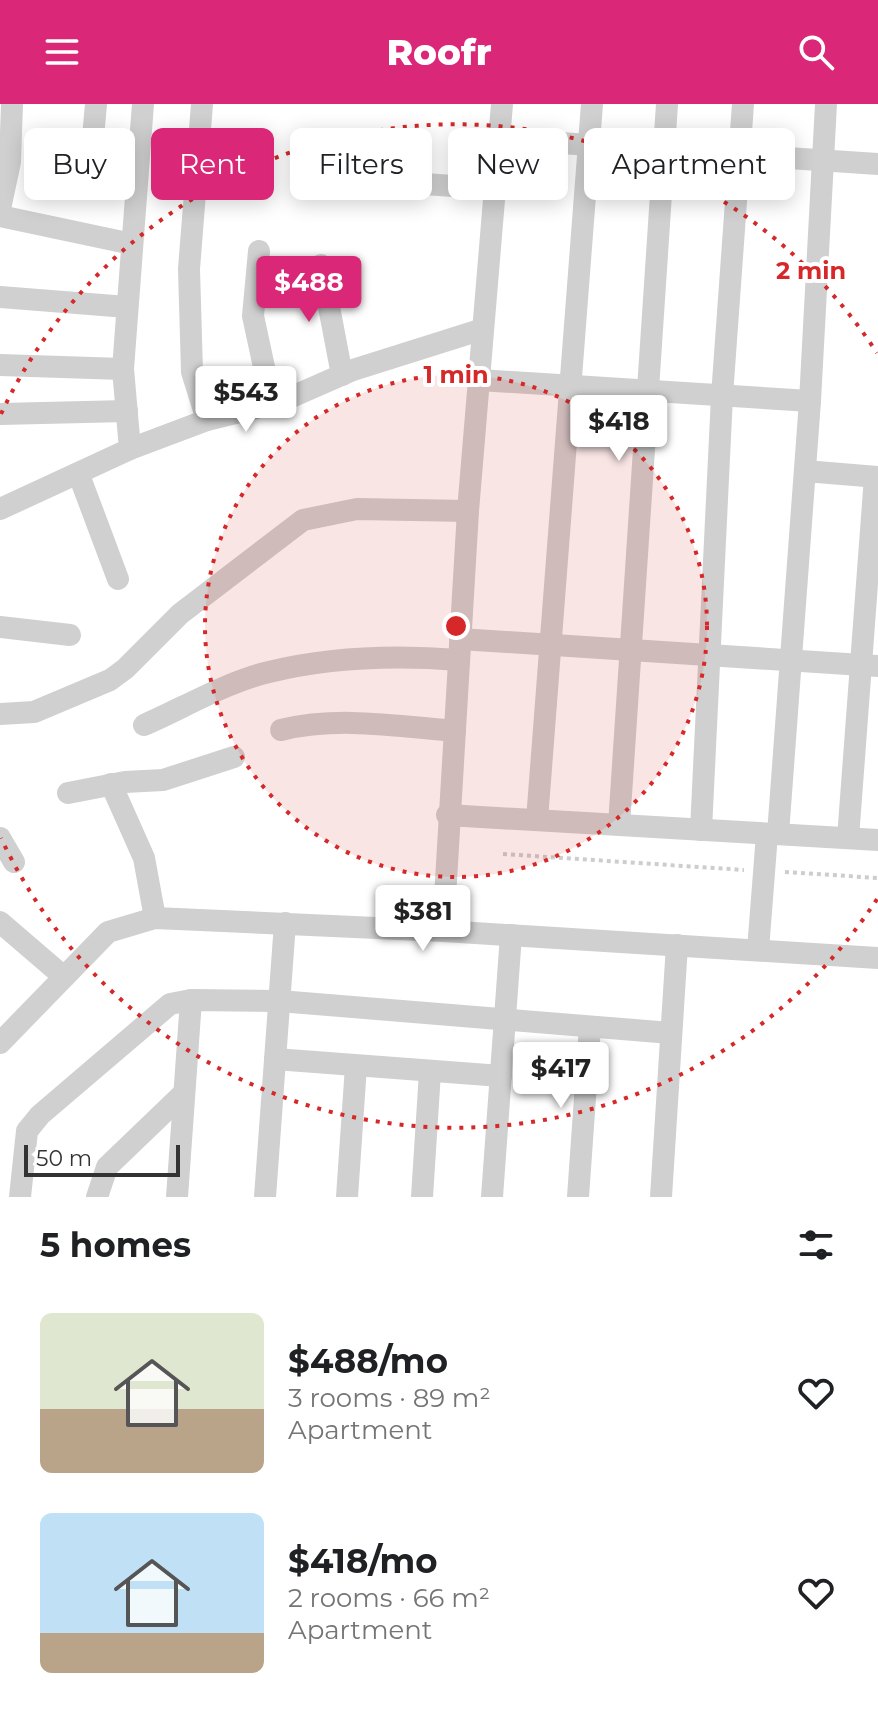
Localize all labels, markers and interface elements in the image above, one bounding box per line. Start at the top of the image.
icon: menu [40,30,84,74]
text: Roofr [386,30,492,74]
icon: search [794,30,838,74]
chip: Buy [24,128,135,200]
chip: Rent [151,128,274,200]
chip: Filters [290,128,432,200]
chip: New [448,128,568,200]
chip: Apartment [584,128,795,200]
pin: $488 [262,256,356,324]
text: 2 min [776,256,846,285]
text: $488 [274,266,344,298]
text: 1 min [423,360,489,389]
pin: $543 [199,366,293,434]
text: $543 [213,376,279,408]
pin: $418 [572,395,666,463]
text: $418 [588,405,650,437]
centre of rings [442,612,470,640]
pin: $381 [376,885,470,953]
text: $381 [393,895,453,927]
pin: $417 [514,1042,608,1110]
text: $417 [531,1052,591,1084]
scale bar [24,1141,180,1177]
text: 50 m [36,1145,92,1172]
icon: filters [794,1223,838,1267]
text: 5 homes [40,1224,191,1266]
text: $488/mo [288,1340,448,1382]
icon: home [104,1345,200,1441]
icon: heart [794,1371,838,1415]
text: 3 rooms · 89 m² [288,1382,491,1414]
text: Apartment [288,1414,432,1446]
text: $418/mo [288,1540,438,1582]
icon: home [104,1545,200,1641]
icon: heart [794,1571,838,1615]
text: 2 rooms · 66 m² [288,1582,490,1614]
text: Apartment [288,1614,432,1646]

